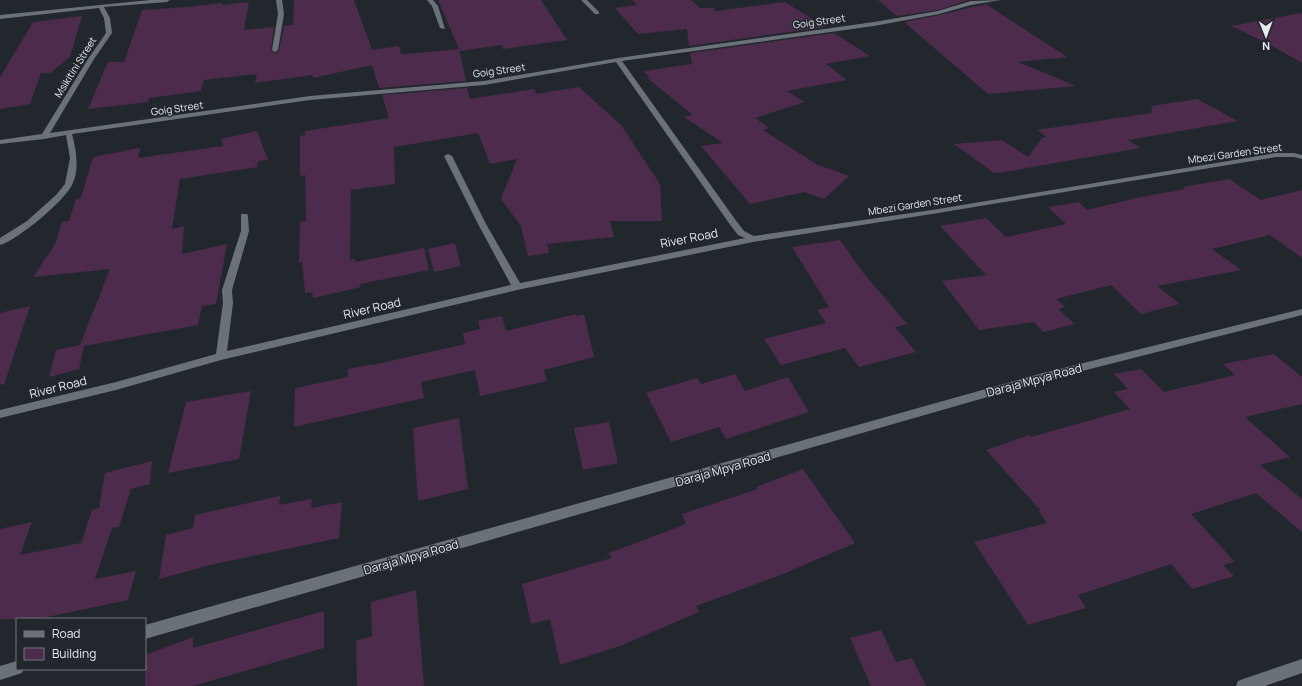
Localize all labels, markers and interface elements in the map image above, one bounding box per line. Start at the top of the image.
street label: Goig Street [792,10,846,32]
north arrow [1246,16,1286,56]
street label: Msikitini Street [51,34,99,100]
text: N [1262,39,1270,54]
street label: Goig Street [472,59,526,81]
street label: Goig Street [150,97,204,119]
street label: Mbezi Garden Street [1187,139,1283,167]
street label: Mbezi Garden Street [867,190,963,218]
street label: River Road [659,224,719,252]
street label: River Road [342,293,402,323]
street label: Daraja Mpya Road [984,359,1084,401]
street label: River Road [28,372,88,402]
street label: Daraja Mpya Road [674,447,772,491]
street label: Daraja Mpya Road [362,535,460,579]
legend [16,618,146,670]
text: Road [52,625,80,642]
text: Building [52,645,96,662]

